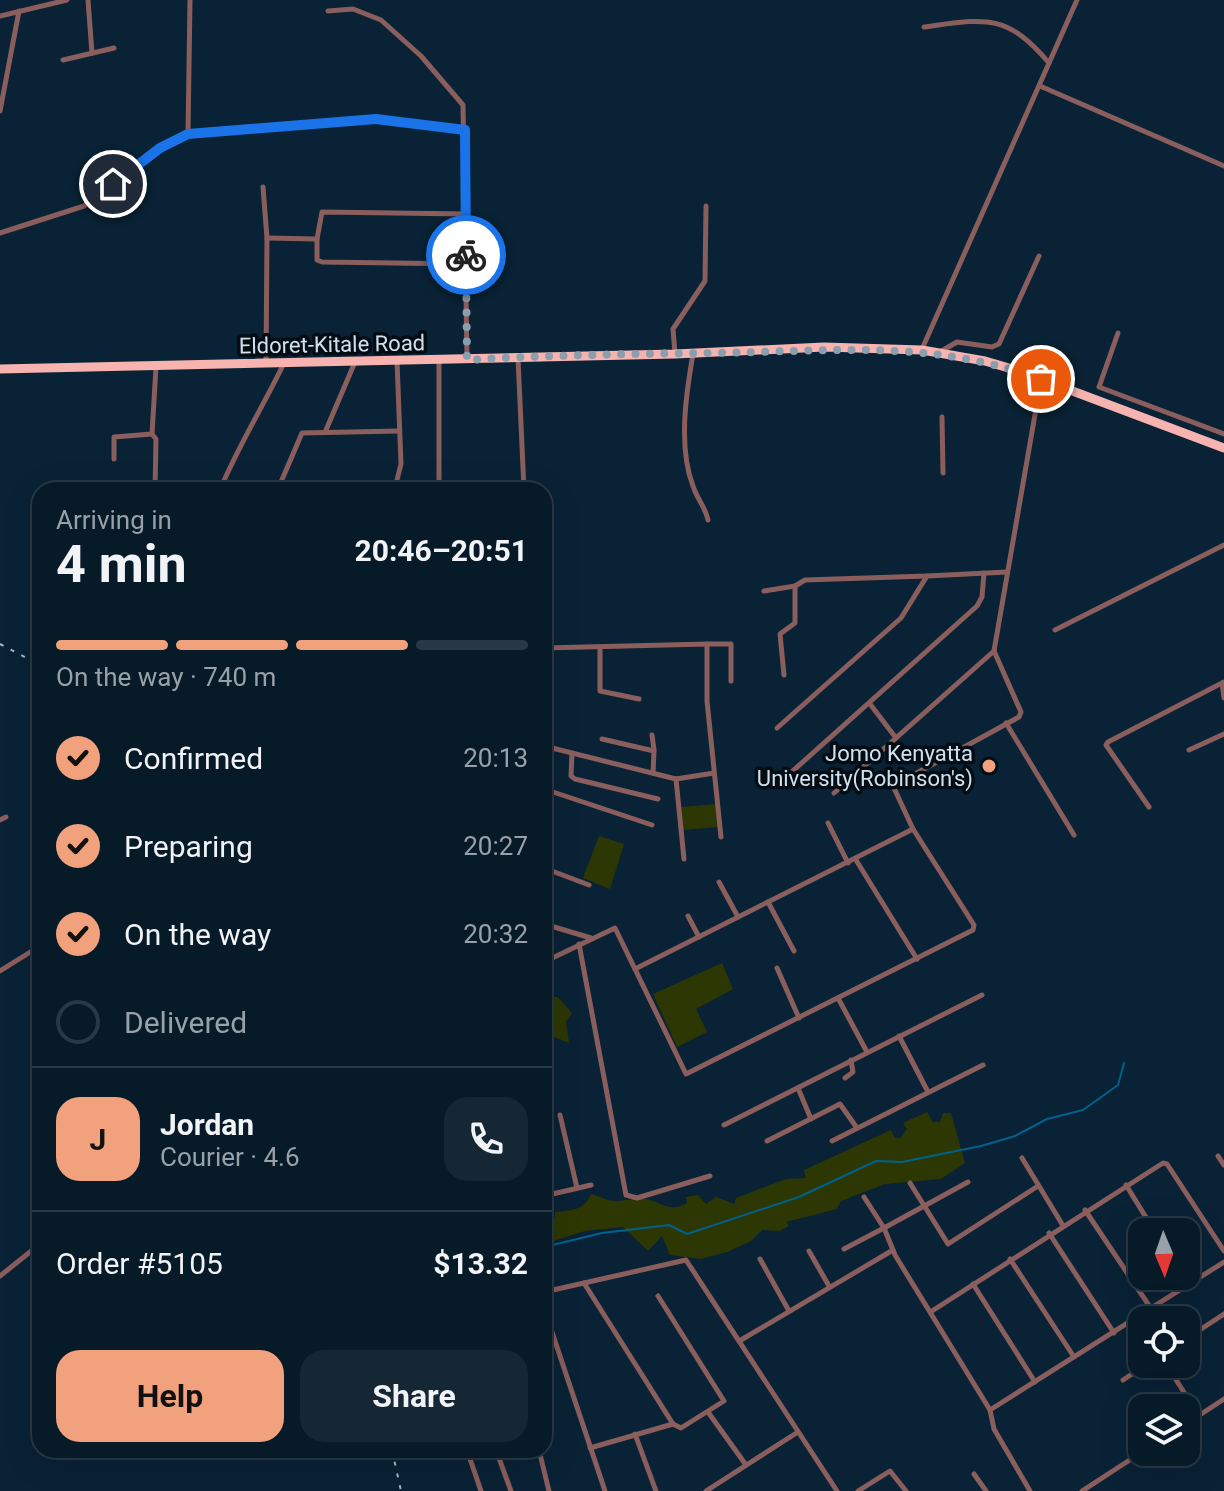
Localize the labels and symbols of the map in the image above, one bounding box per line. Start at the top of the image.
pin [79,150,147,218]
courier [426,215,506,295]
street label: Eldoret-Kitale Road [239,330,425,359]
pin [1007,345,1075,413]
place label: Jomo Kenyatta University(Robinson's) [757,741,973,792]
marker: Jomo Kenyatta University(Robinson's) [980,757,998,775]
north arrow [1128,1218,1200,1290]

